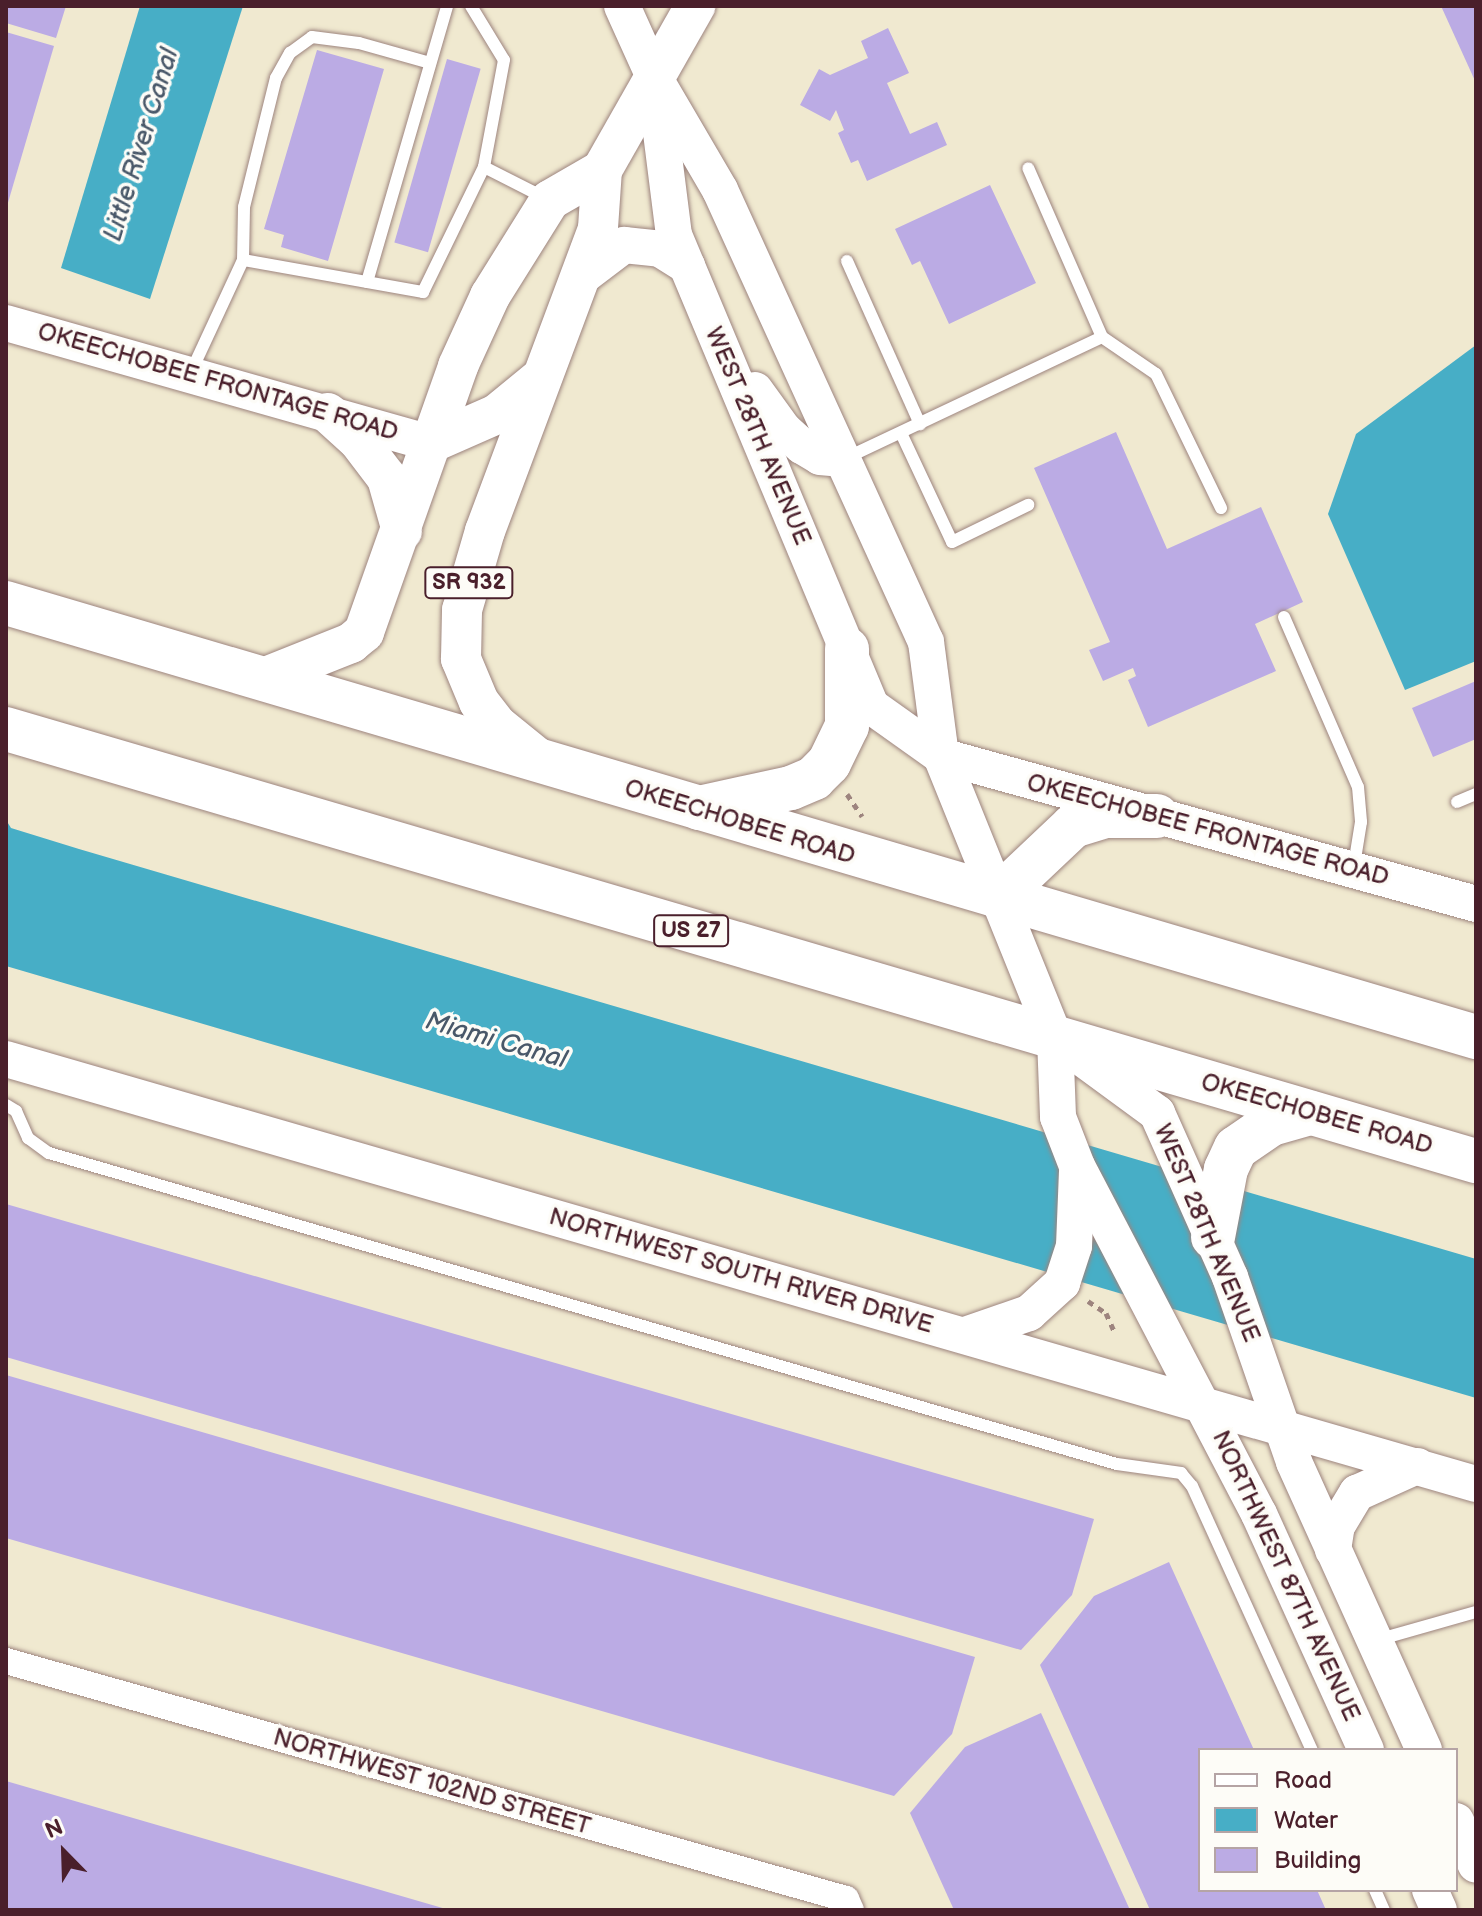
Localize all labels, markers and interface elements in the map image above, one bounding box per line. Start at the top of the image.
water label: Little River Canal [98,45,186,245]
street label: OKEECHOBEE FRONTAGE ROAD [35,317,401,447]
street label: WEST 28TH AVENUE [699,323,817,549]
road number: SR 932 [423,565,515,601]
street label: OKEECHOBEE FRONTAGE ROAD [1024,768,1392,892]
street label: OKEECHOBEE ROAD [621,773,859,871]
road number: US 27 [653,913,729,949]
water label: Miami Canal [422,1006,570,1076]
street label: OKEECHOBEE ROAD [1198,1067,1436,1161]
street label: WEST 28TH AVENUE [1148,1120,1266,1346]
street label: NORTHWEST SOUTH RIVER DRIVE [546,1202,936,1340]
street label: NORTHWEST 87TH AVENUE [1206,1426,1366,1726]
street label: NORTHWEST 102ND STREET [270,1723,594,1841]
legend [1198,1748,1458,1892]
text: Road [1274,1766,1332,1795]
text: Water [1274,1806,1338,1835]
north arrow [24,1812,104,1892]
text: N [42,1814,67,1845]
text: Building [1274,1846,1361,1875]

